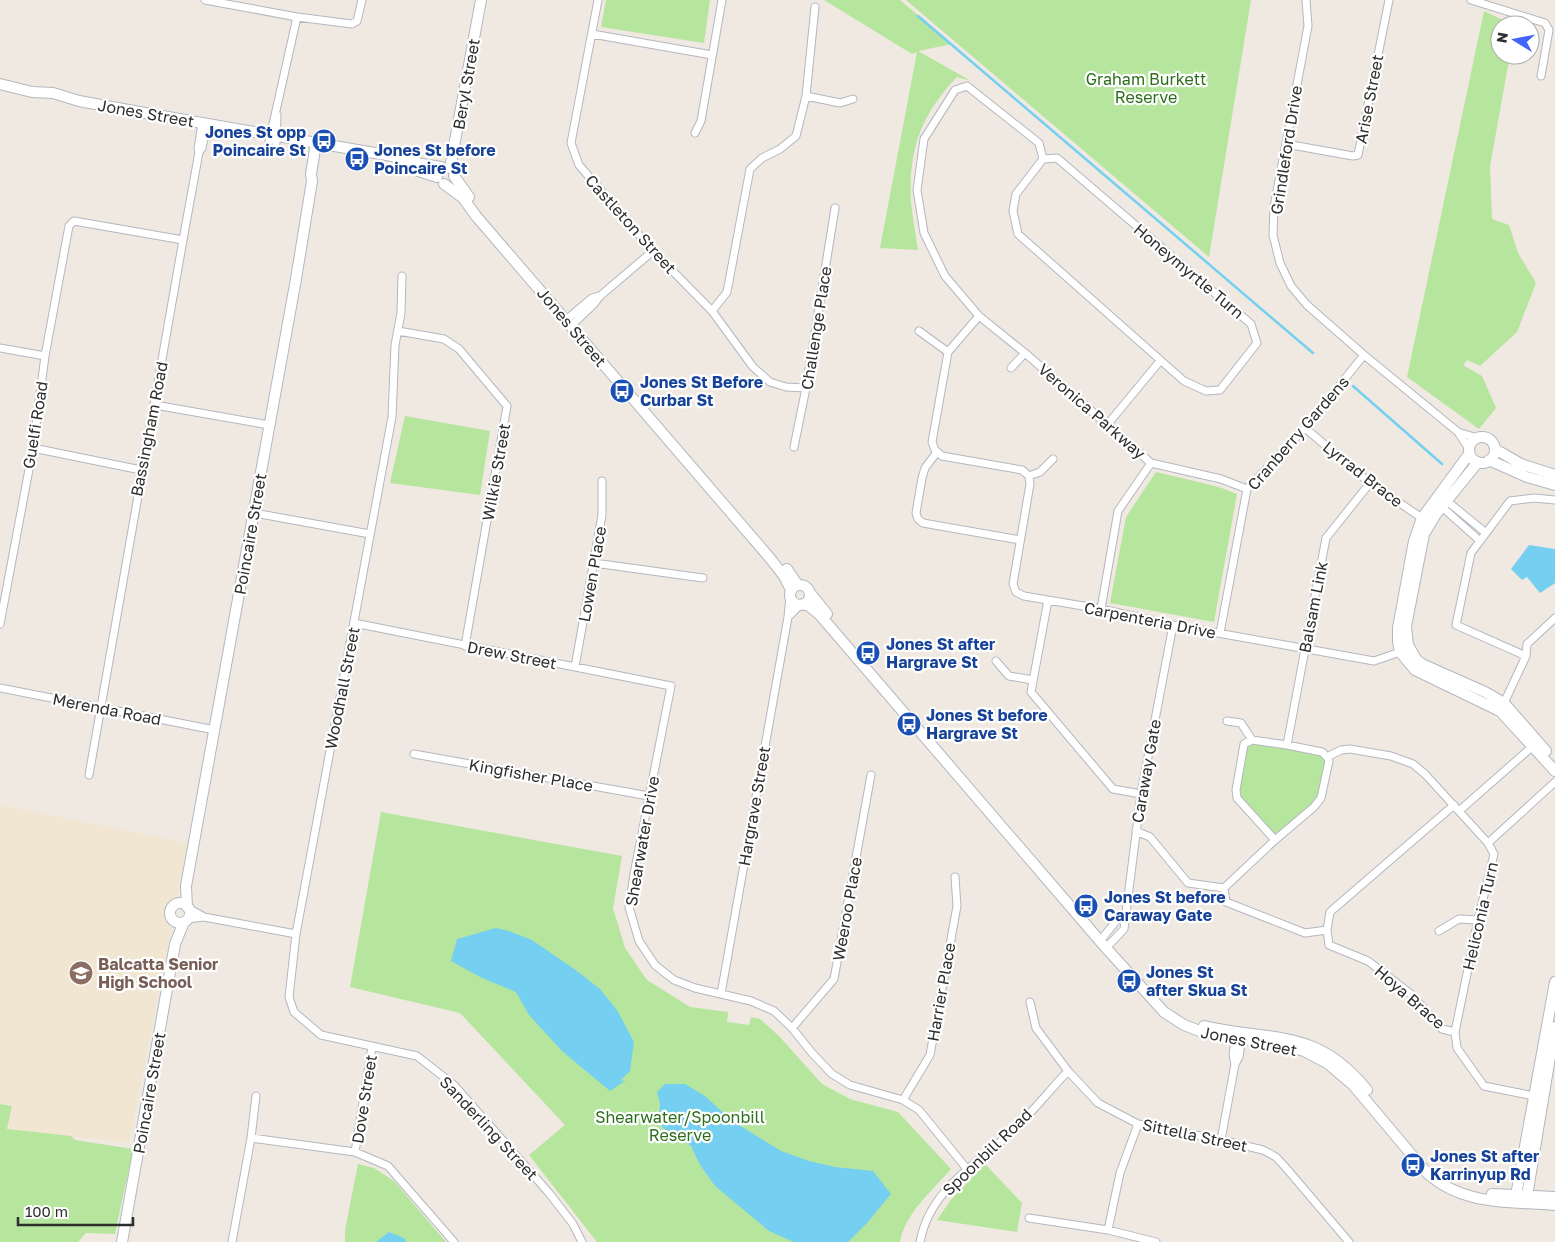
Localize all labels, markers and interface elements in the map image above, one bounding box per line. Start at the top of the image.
north arrow [1490,15,1540,65]
text: N [1492,31,1511,44]
street label: Beryl Street [448,37,484,131]
street label: Arise Street [1351,53,1387,145]
park label: Graham Burkett Reserve [1086,69,1206,107]
street label: Grindleford Drive [1266,84,1306,216]
street label: Jones Street [96,95,196,131]
place label: Jones St opp Poincaire St [205,122,306,160]
bus stop icon: Jones St opp Poincaire St [311,128,337,154]
place label: Jones St before Poincaire St [374,140,496,178]
bus stop icon: Jones St before Poincaire St [344,146,370,172]
street label: Castleton Street [581,170,681,278]
street label: Honeymyrtle Turn [1130,219,1248,323]
street label: Challenge Place [796,265,836,391]
street label: Jones Street [533,283,611,371]
street label: Veronica Parkway [1034,359,1150,463]
street label: Bassingham Road [126,360,172,498]
place label: Jones St Before Curbar St [640,372,763,410]
street label: Cranberry Gardens [1243,372,1353,494]
bus stop icon: Jones St Before Curbar St [609,378,635,404]
street label: Guelfi Road [18,380,52,470]
street label: Wilkie Street [478,422,514,522]
street label: Lyrrad Brace [1319,437,1407,511]
street label: Poincaire Street [229,472,271,596]
street label: Lowen Place [574,525,610,623]
street label: Balsam Link [1294,560,1332,654]
street label: Carpenteria Drive [1082,597,1218,643]
street label: Woodhall Street [320,625,364,751]
place label: Jones St after Hargrave St [886,634,995,672]
street label: Drew Street [466,637,558,673]
bus stop icon: Jones St after Hargrave St [855,640,881,666]
street label: Merenda Road [51,689,163,729]
place label: Jones St before Hargrave St [926,705,1048,743]
bus stop icon: Jones St before Hargrave St [896,711,922,737]
street label: Caraway Gate [1127,718,1165,824]
street label: Hargrave Street [734,745,774,867]
street label: Kingfisher Place [467,754,595,796]
street label: Shearwater Drive [621,774,663,908]
street label: Weeroo Place [828,855,866,963]
street label: Heliconia Turn [1458,860,1502,972]
place label: Jones St before Caraway Gate [1104,887,1226,925]
bus stop icon: Jones St before Caraway Gate [1073,893,1099,919]
street label: Harrier Place [922,941,960,1043]
place label: Balcatta Senior High School [98,954,218,992]
school or university icon: Balcatta Senior High School [68,960,94,986]
street label: Hoya Brace [1371,961,1449,1033]
place label: Jones St after Skua St [1146,962,1247,1000]
bus stop icon: Jones St after Skua St [1116,968,1142,994]
street label: Jones Street [1199,1022,1299,1060]
street label: Poincaire Street [128,1031,170,1155]
street label: Dove Street [347,1053,381,1145]
street label: Sanderling Street [436,1072,542,1184]
street label: Spoonbill Road [938,1104,1036,1200]
park label: Shearwater/Spoonbill Reserve [595,1107,765,1145]
street label: Sittella Street [1141,1114,1249,1156]
place label: Jones St after Karrinyup Rd [1430,1146,1539,1184]
bus stop icon: Jones St after Karrinyup Rd [1400,1152,1426,1178]
scale bar [18,1194,132,1226]
text: 100 m [25,1202,68,1220]

